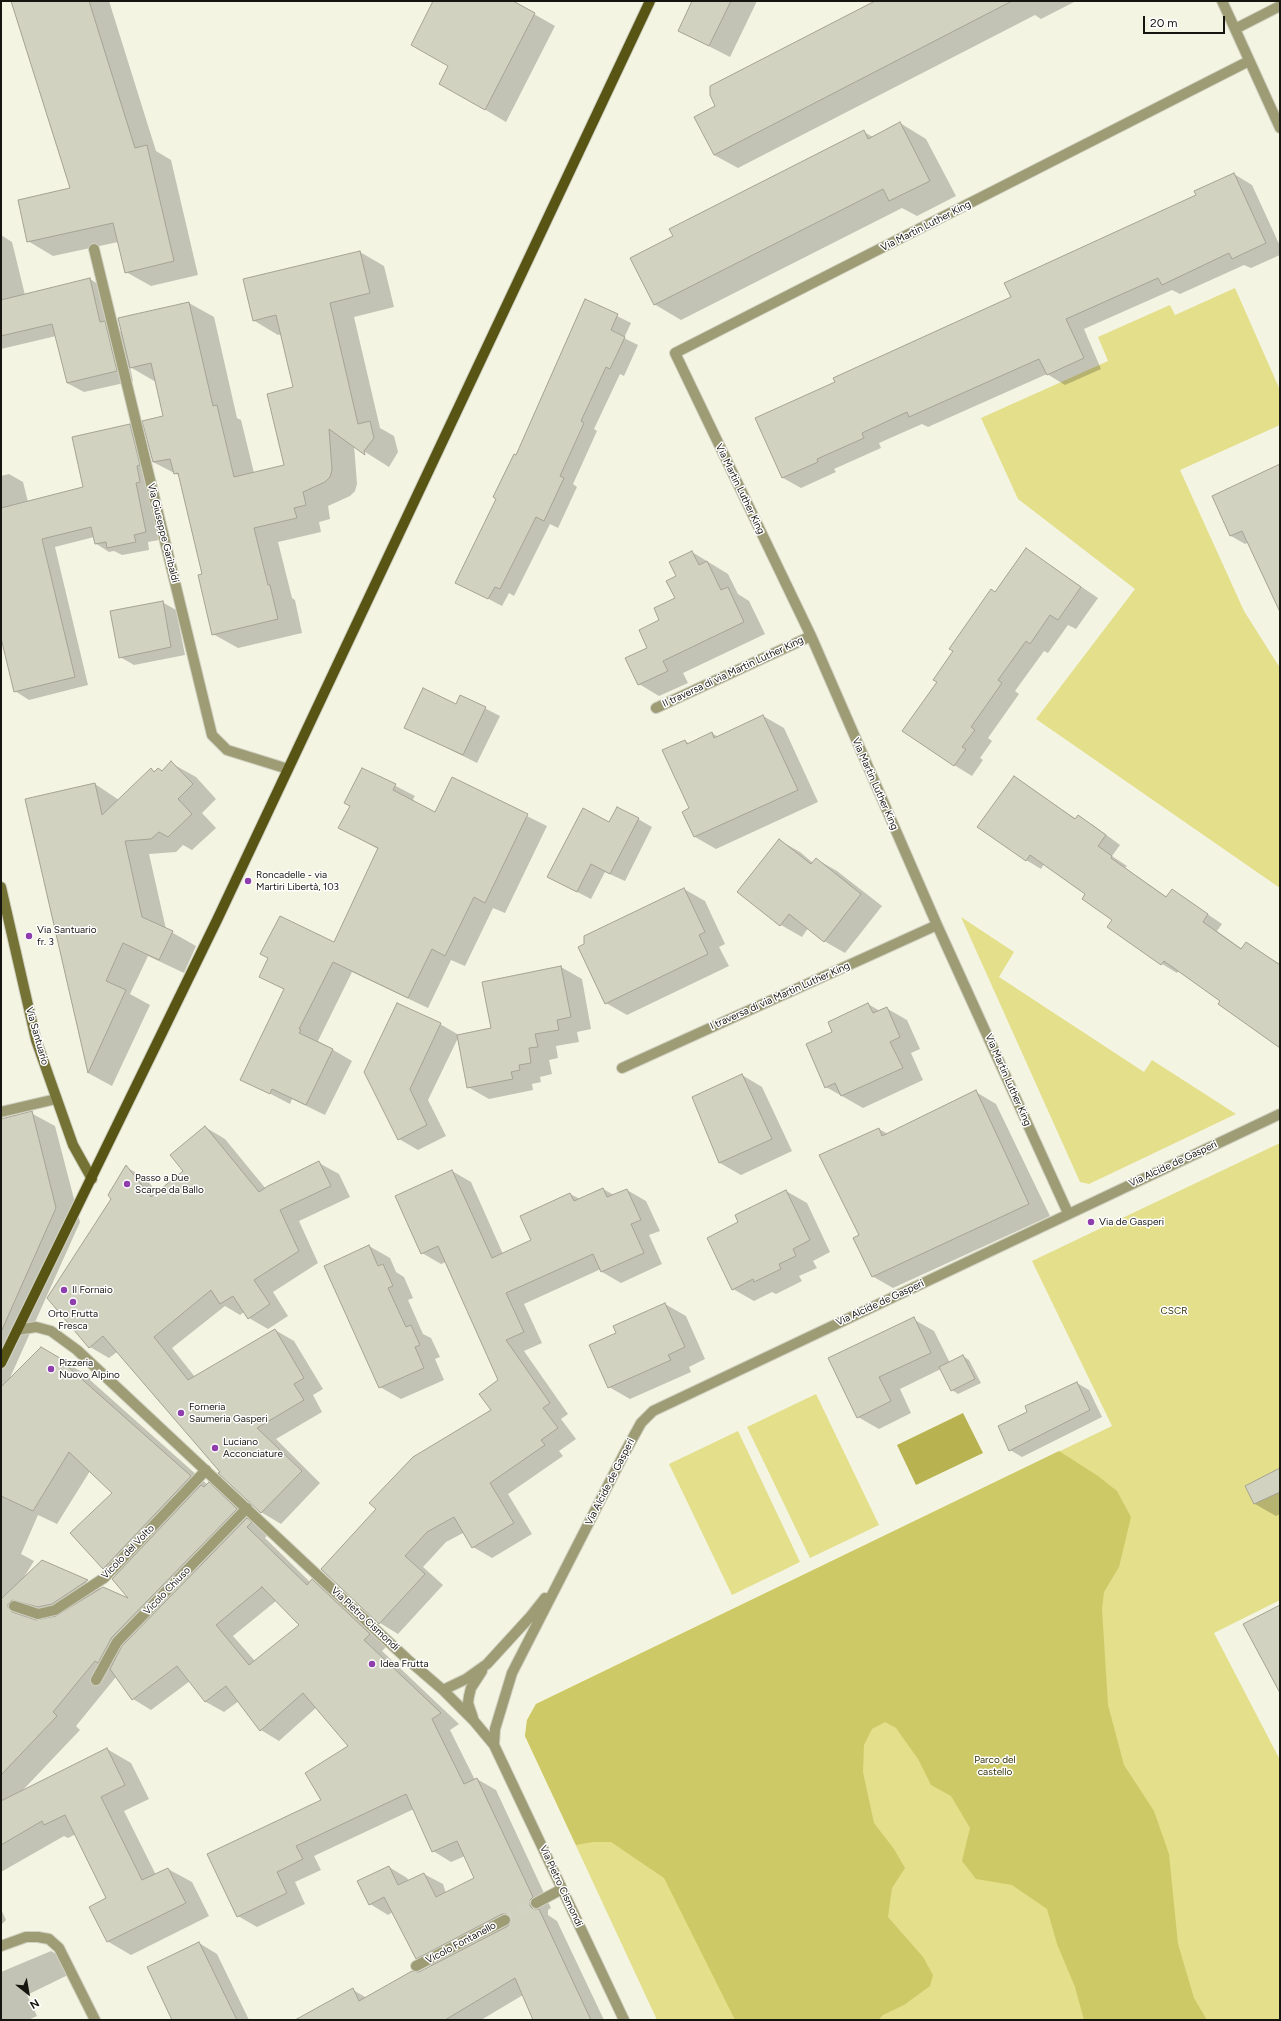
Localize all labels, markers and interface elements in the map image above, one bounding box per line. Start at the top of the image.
scale bar [1145,8,1227,34]
text: 20 m [1150,16,1178,30]
street label: Via Martin Luther King [879,198,973,254]
street label: Via Martin Luther King [713,442,767,536]
street label: Via Giuseppe Garibaldi [145,482,181,584]
street label: II traversa di via Martin Luther King [661,634,805,710]
street label: Via Martin Luther King [849,736,901,832]
place label: Roncadelle - via Martiri Libertà, 103 [256,869,339,892]
marker: Roncadelle - via Martiri Libertà, 103 [243,876,253,886]
place label: Via Santuario fr. 3 [37,924,97,948]
marker: Via Santuario fr. 3 [24,931,34,941]
street label: I traversa di via Martin Luther King [708,960,852,1032]
street label: Via Santuario [23,1006,51,1066]
street label: Via Martin Luther King [982,1032,1034,1128]
street label: Via Alcide de Gasperi [1127,1138,1219,1190]
place label: Passo a Due Scarpe da Ballo [135,1172,204,1196]
marker: Passo a Due Scarpe da Ballo [122,1179,132,1189]
place label: Via de Gasperi [1099,1216,1164,1228]
marker: Via de Gasperi [1086,1217,1096,1227]
street label: Via Alcide de Gasperi [834,1277,926,1329]
place label: Il Fornaio [72,1284,113,1296]
marker: Il Fornaio [59,1285,69,1295]
marker: Orto Frutta Fresca [68,1297,78,1307]
park label: CSCR [1161,1305,1187,1317]
place label: Orto Frutta Fresca [48,1308,98,1332]
place label: Pizzeria Nuovo Alpino [59,1357,120,1380]
marker: Pizzeria Nuovo Alpino [46,1364,56,1374]
place label: Forneria Saumeria Gasperi [189,1401,267,1424]
marker: Forneria Saumeria Gasperi [176,1408,186,1418]
place label: Luciano Acconciature [223,1436,283,1460]
street label: Via Alcide de Gasperi [583,1437,637,1527]
marker: Luciano Acconciature [210,1443,220,1453]
street label: Vicolo del Volto [99,1522,157,1582]
street label: Vicolo Chiuso [141,1565,193,1617]
street label: Via Pietro Cismondi [329,1585,401,1653]
place label: Idea Frutta [380,1658,429,1670]
marker: Idea Frutta [367,1659,377,1669]
park label: Parco del castello [974,1754,1016,1778]
street label: Via Pietro Cismondi [537,1844,585,1928]
street label: Vicolo Fontanello [424,1919,498,1967]
north arrow [8,1973,48,2013]
text: N [27,1996,41,2011]

